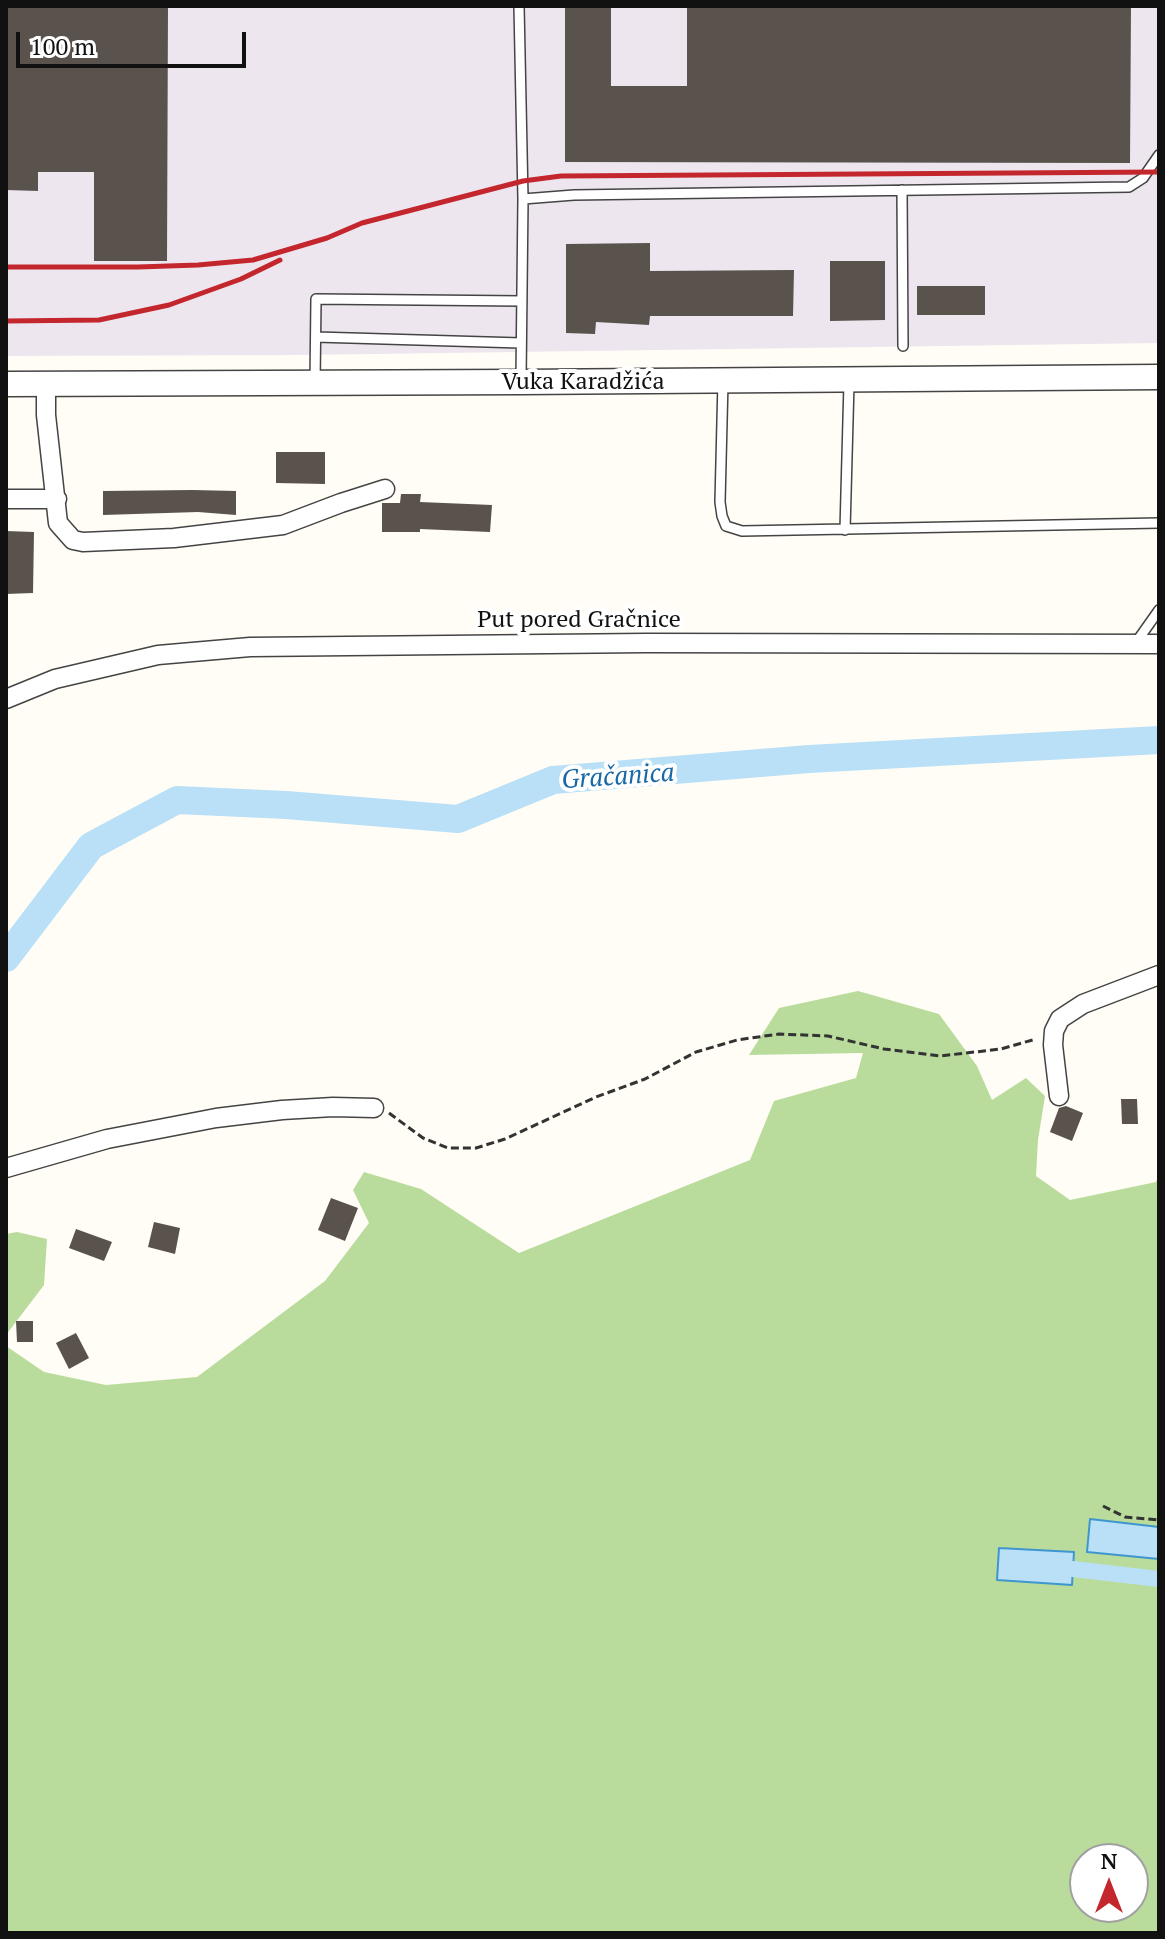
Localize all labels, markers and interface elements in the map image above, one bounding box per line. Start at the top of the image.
scale bar [20,16,250,66]
text: 100 m [30,30,95,62]
street label: Vuka Karadžića [501,368,665,396]
street label: Put pored Gračnice [477,606,681,634]
water label: Gračanica [560,757,676,797]
north arrow [1069,1843,1149,1923]
text: N [1101,1846,1117,1875]

